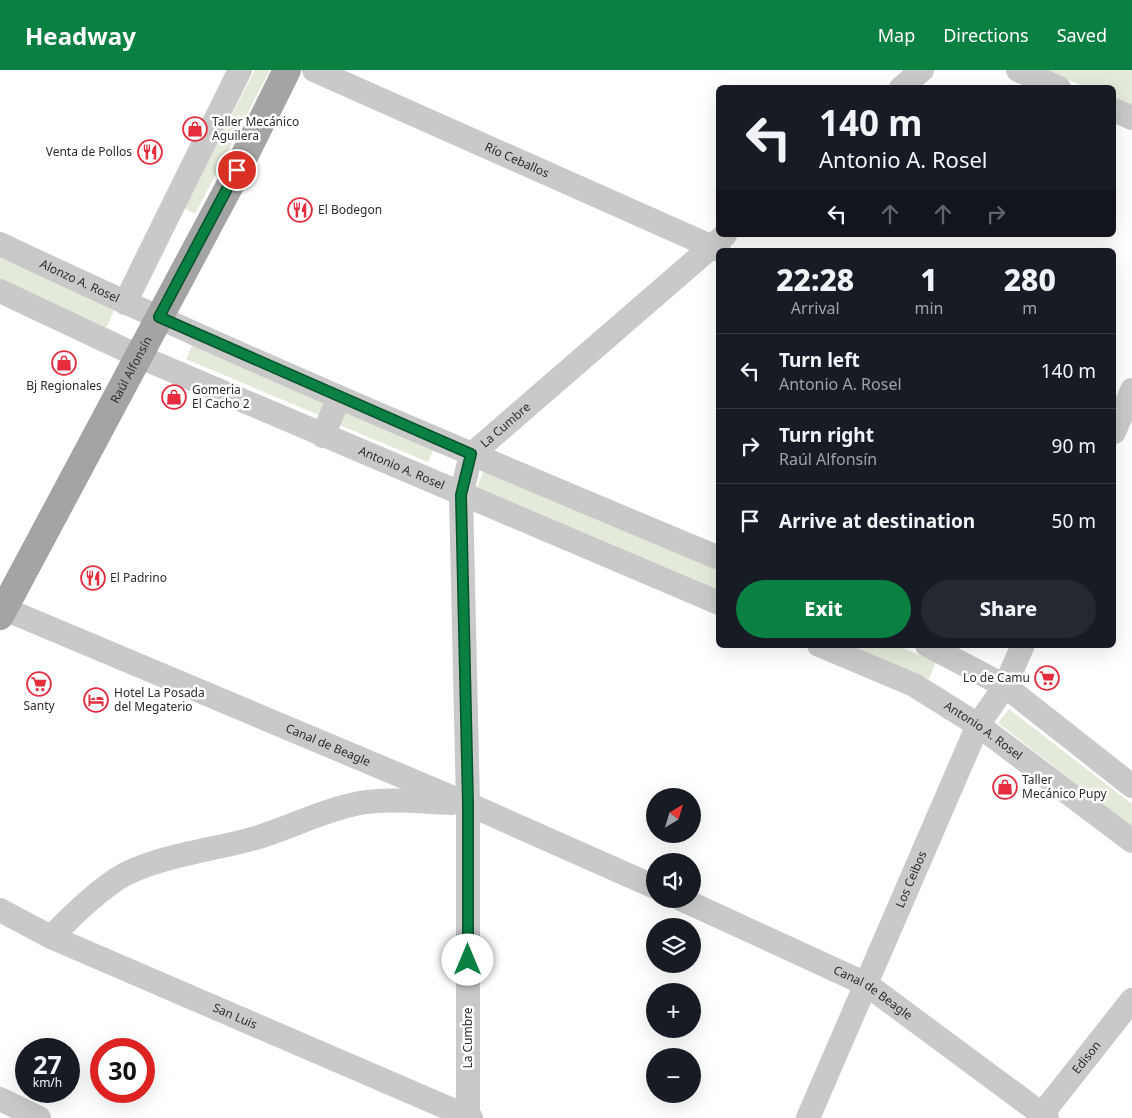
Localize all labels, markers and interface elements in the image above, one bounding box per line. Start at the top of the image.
text: Headway [25,19,136,52]
text: Map [878,23,915,47]
text: Directions [943,23,1029,47]
text: Saved [1057,23,1107,47]
text: 140 m [819,99,922,146]
icon: left [736,105,801,170]
place label: Taller Mecánico Aguilera [212,113,299,144]
shop icon: Taller Mecánico Aguilera [182,116,208,142]
street label: Río Ceballos [482,138,552,182]
restaurant icon: Venta de Pollos [137,139,163,165]
place label: Venta de Pollos [46,143,132,160]
text: Antonio A. Rosel [819,144,988,174]
pin [216,149,258,191]
icon: arrive [223,156,251,184]
restaurant icon: El Bodegon [287,197,313,223]
icon: left [823,200,851,228]
icon: ahead [876,200,904,228]
icon: ahead [929,200,957,228]
icon: right [982,200,1010,228]
place label: El Bodegon [318,201,382,218]
street label: Alonzo A. Rosel [37,255,122,307]
text: 22:28 [776,259,854,300]
text: 1 [920,259,938,300]
text: 280 [1004,259,1056,300]
text: Arrival [791,297,840,319]
text: min [914,297,943,319]
text: m [1022,297,1037,319]
street label: Raúl Alfonsín [106,333,156,406]
text: Turn left [779,347,860,373]
shop icon: Bj Regionales [51,350,77,376]
icon: left [736,357,764,385]
text: 140 m [1041,358,1096,384]
text: Antonio A. Rosel [779,373,902,395]
place label: Bj Regionales [26,377,102,394]
place label: Gomeria El Cacho 2 [192,381,250,412]
shop icon: Gomeria El Cacho 2 [161,384,187,410]
street label: La Cumbre [476,398,534,451]
text: Turn right [779,422,874,448]
icon: right [736,432,764,460]
text: 90 m [1052,433,1096,459]
street label: Antonio A. Rosel [356,442,447,493]
text: Raúl Alfonsín [779,448,877,470]
icon: arrive [736,507,764,535]
text: Arrive at destination [779,508,975,534]
text: 50 m [1052,508,1096,534]
restaurant icon: El Padrino [80,565,106,591]
place label: El Padrino [110,569,167,586]
button: Exit [736,580,911,638]
button: Share [921,580,1096,638]
supermarket icon: Lo de Camu [1034,665,1060,691]
place label: Lo de Camu [963,669,1030,686]
supermarket icon: Santy [26,671,52,697]
place label: Hotel La Posada del Megaterio [114,684,205,715]
hotel icon: Hotel La Posada del Megaterio [83,687,109,713]
place label: Santy [23,697,55,714]
street label: Antonio A. Rosel [941,697,1026,764]
street label: Canal de Beagle [283,719,374,770]
place label: Taller Mecánico Pupy [1022,771,1108,802]
shop icon: Taller Mecánico Pupy [992,774,1018,800]
north arrow [646,788,701,842]
map controls [646,788,701,1103]
street label: Los Ceibos [891,848,931,910]
button: sound [646,853,701,908]
button: layers [646,918,701,973]
position arrow [441,933,493,985]
street label: Canal de Beagle [831,961,916,1024]
button: + [646,983,701,1038]
street label: San Luis [210,999,260,1033]
street label: La Cumbre [459,1007,476,1069]
street label: Edison [1068,1037,1105,1077]
speed limit sign: 30 [90,1038,155,1103]
text: 27 [33,1047,62,1081]
button: − [646,1048,701,1103]
text: km/h [33,1074,62,1091]

